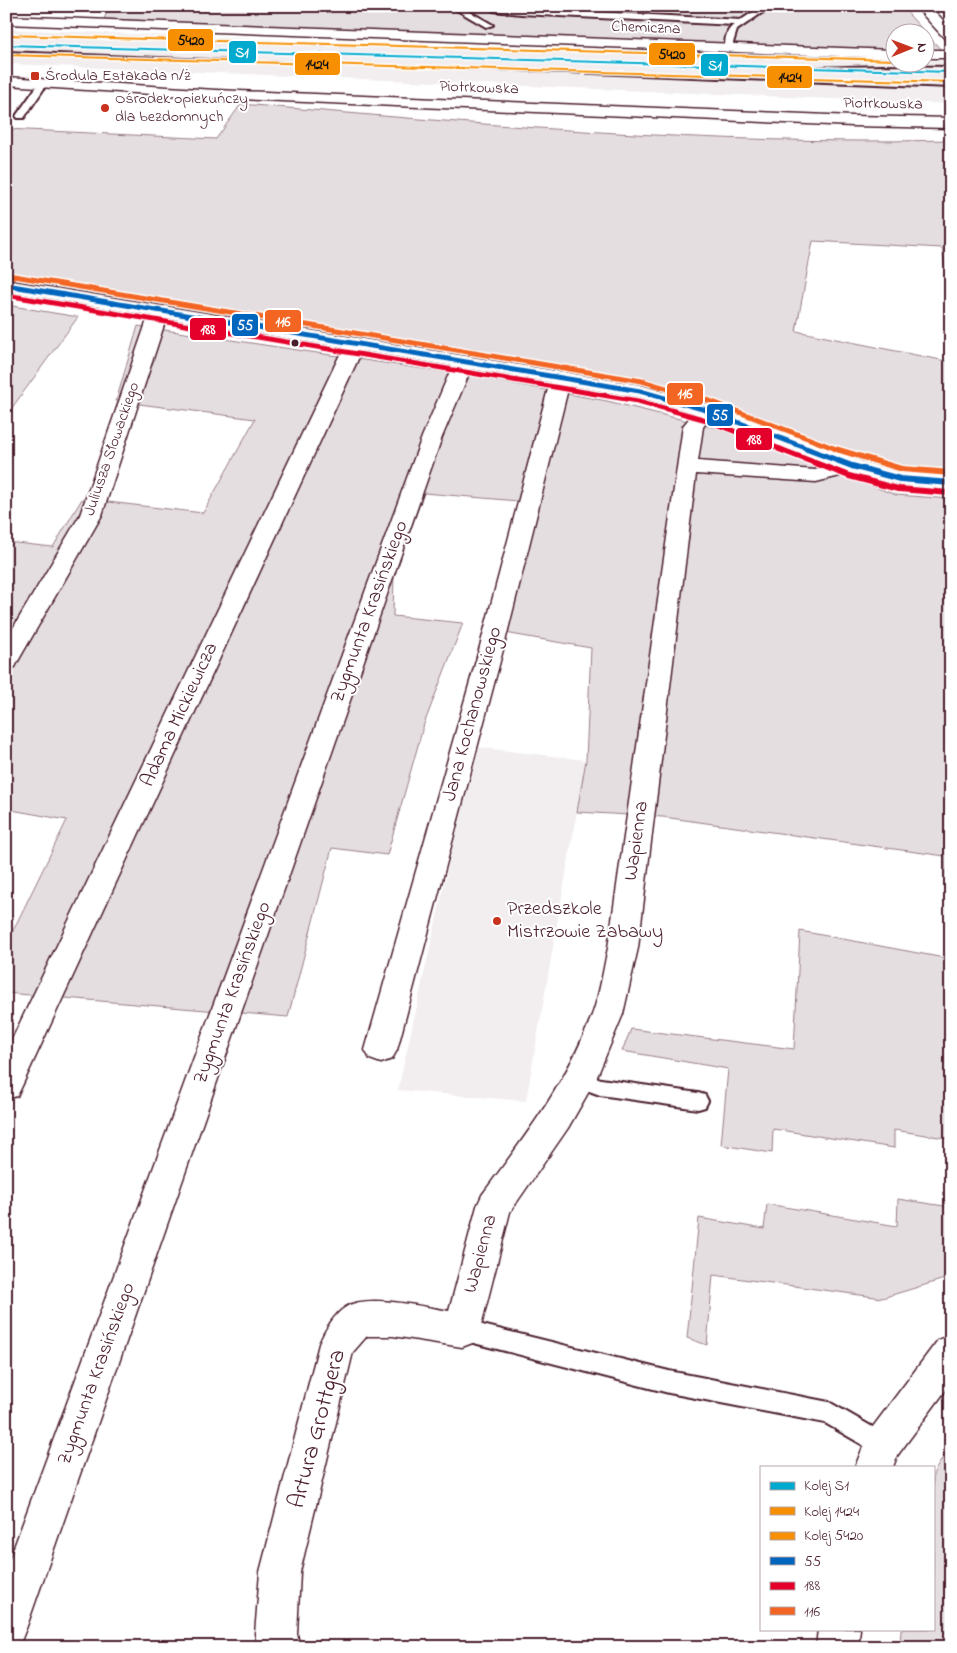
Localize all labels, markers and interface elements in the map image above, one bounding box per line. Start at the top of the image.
street label: Chemiczna [611,15,681,41]
north arrow [884,22,934,72]
line badge: 5420 [167,28,214,52]
text: 5420 [178,31,204,52]
line badge: S1 [228,40,257,64]
line badge: 5420 [648,42,696,66]
text: S1 [235,43,249,64]
text: N [911,43,932,53]
text: 5420 [659,45,685,66]
line badge: 1424 [294,52,341,76]
line badge: S1 [700,53,729,77]
text: 1424 [306,55,329,76]
text: S1 [708,56,722,77]
place label: Środula Estakada n/ż [45,64,191,88]
line badge: 1424 [766,65,813,89]
text: 1424 [779,68,802,89]
marker: Środula Estakada n/ż [29,70,41,82]
street label: Piotrkowska [439,75,519,101]
place label: Ośrodek opiekuńczy dla bezdomnych [115,87,248,129]
street label: Piotrkowska [843,91,923,117]
marker: Ośrodek opiekuńczy dla bezdomnych [99,102,111,114]
line badge: 116 [264,309,302,333]
text: 116 [275,312,291,333]
line badge: 55 [231,313,259,337]
text: 55 [237,316,253,337]
line badge: 188 [189,317,227,341]
text: 188 [201,320,216,341]
unlabelled marker [290,338,300,348]
street label: Juliusza Słowackiego [78,379,146,519]
line badge: 116 [666,382,704,406]
text: 116 [677,384,693,405]
line badge: 55 [706,403,734,427]
text: 55 [712,406,728,427]
line badge: 188 [735,427,773,451]
text: 188 [747,430,762,451]
street label: Zygmunta Krasińskiego [324,517,417,708]
street label: Jana Kochanowskiego [436,623,511,805]
street label: Adama Mickiewicza [134,638,226,792]
street label: Wapienna [617,799,657,883]
place label: Przedszkole Mistrzowie Zabawy [507,895,663,947]
street label: Zygmunta Krasińskiego [187,898,280,1089]
marker: Przedszkole Mistrzowie Zabawy [491,915,503,927]
street label: Wapienna [457,1211,505,1297]
street label: Zygmunta Krasińskiego [51,1279,144,1470]
street label: Artura Grottgera [280,1346,356,1512]
legend [760,1466,934,1630]
text: Kolej S1 [804,1475,849,1497]
text: Kolej 1424 [804,1501,859,1523]
text: Kolej 5420 [804,1525,864,1547]
text: 55 [804,1551,822,1573]
text: 188 [804,1575,820,1597]
text: 116 [804,1601,821,1623]

